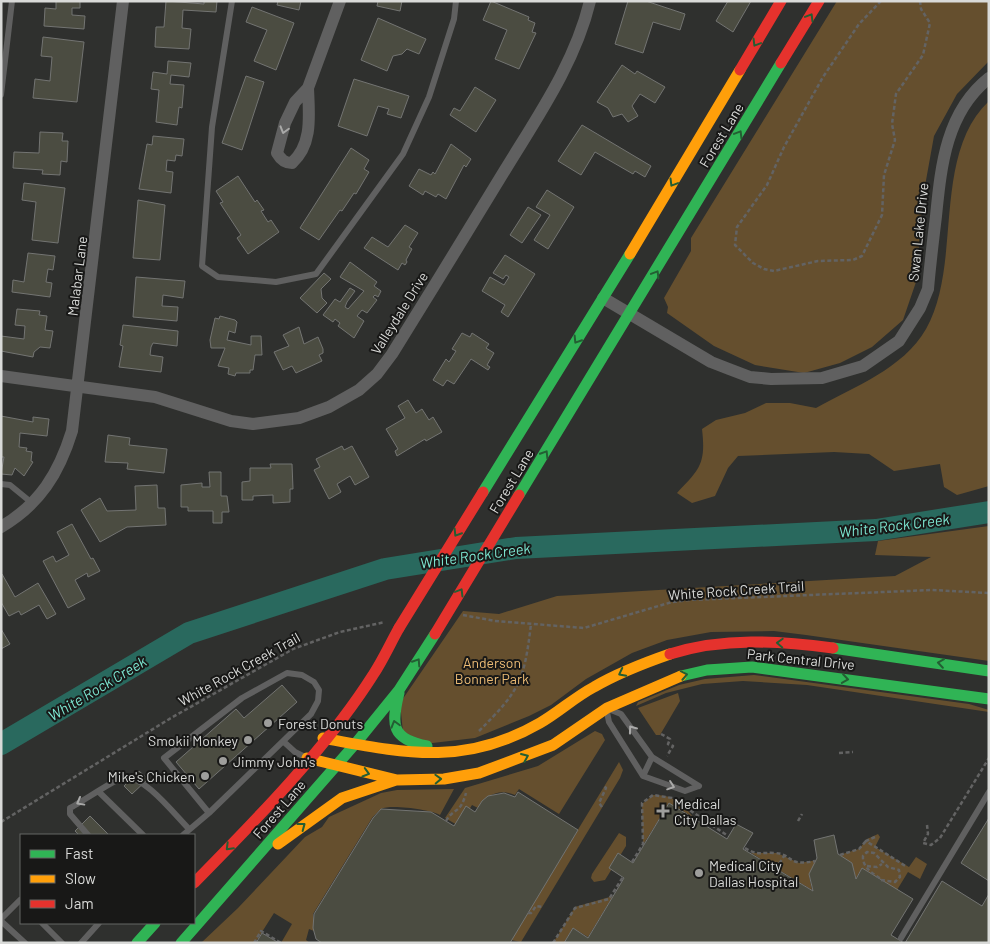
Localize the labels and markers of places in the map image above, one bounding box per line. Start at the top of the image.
place label: Forest Donuts [278,715,363,732]
marker: Forest Donuts [262,717,274,729]
place label: Smokii Monkey [148,732,239,749]
marker: Smokii Monkey [242,734,254,746]
place label: Jimmy John's [233,753,316,770]
marker: Jimmy John's [217,755,229,767]
place label: Mike's Chicken [108,768,195,785]
marker: Mike's Chicken [199,770,211,782]
place label: Medical City Dallas [674,795,737,828]
marker: Medical City Dallas [656,804,670,818]
place label: Medical City Dallas Hospital [709,857,798,890]
marker: Medical City Dallas Hospital [693,867,705,879]

